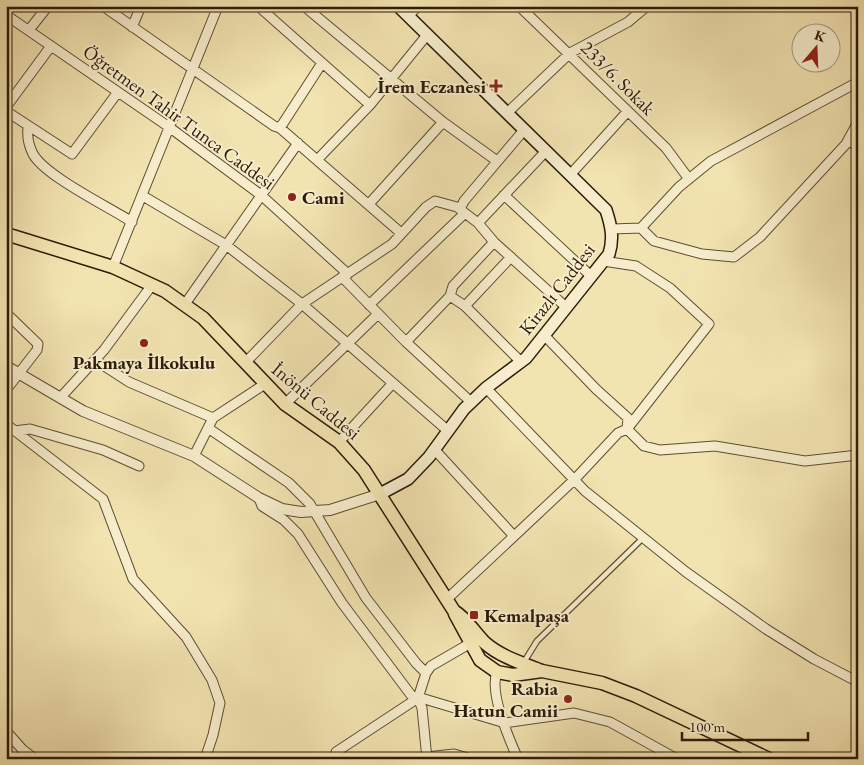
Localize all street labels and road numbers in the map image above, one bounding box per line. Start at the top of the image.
street label: 233/6. Sokak [575,35,661,121]
street label: Öğretmen Tahir Tunca Caddesi [78,39,280,195]
street label: Kirazlı Caddesi [513,238,601,340]
street label: İnönü Caddesi [267,357,366,446]

